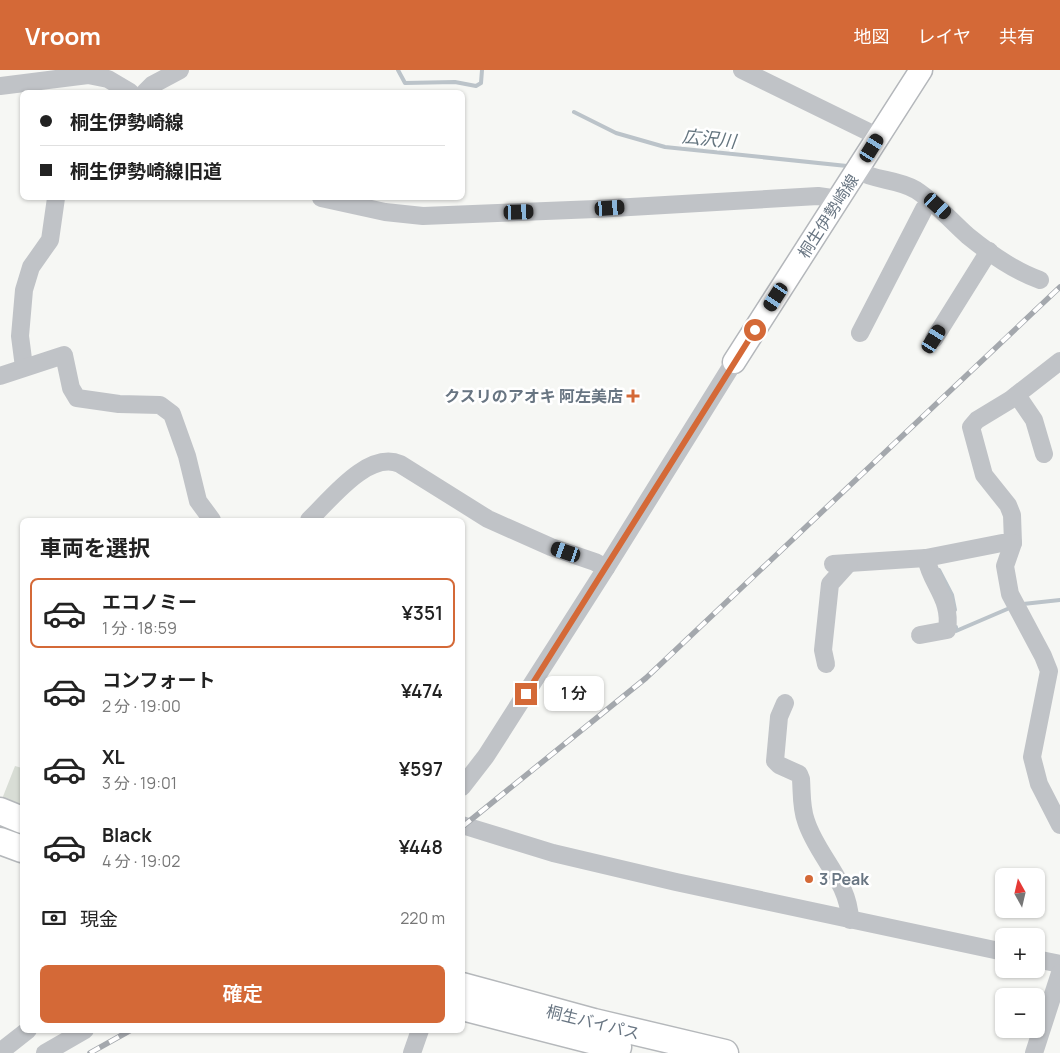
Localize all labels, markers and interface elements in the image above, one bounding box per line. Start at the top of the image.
text: Vroom [25,19,101,52]
text: 地図 [854,24,890,48]
text: レイヤ [918,24,971,48]
text: 共有 [999,24,1035,48]
text: 桐生伊勢崎線 [70,109,184,135]
water label: 広沢川 [681,123,739,153]
car [857,131,886,165]
text: 桐生伊勢崎線旧道 [70,158,222,184]
street label: 桐生伊勢崎線 [793,170,863,262]
car [921,190,954,222]
car [594,199,625,217]
car [503,204,534,220]
car [761,280,790,314]
route start [744,319,766,341]
car [919,322,948,356]
place label: クスリのアオキ 阿左美店 [444,385,623,407]
marker: クスリのアオキ 阿左美店 [627,390,639,402]
text: 車両を選択 [40,533,150,563]
car [549,540,582,564]
text: エコノミー [102,589,197,615]
icon: car [42,591,87,636]
text: ¥351 [402,600,443,626]
text: 1 分 · 18:59 [102,617,177,639]
text: コンフォート [102,667,215,693]
icon: car [42,669,87,714]
callout: 1 分 [544,676,604,712]
text: ¥474 [401,678,443,704]
text: 1 分 [561,682,587,704]
route end [515,683,537,705]
text: 2 分 · 19:00 [102,695,181,717]
text: XL [102,744,125,770]
icon: car [42,747,87,792]
text: ¥597 [399,756,443,782]
text: 3 分 · 19:01 [102,772,177,794]
text: Black [102,822,151,848]
icon: car [42,825,87,870]
text: ¥448 [399,834,443,860]
text: 4 分 · 19:02 [102,850,181,872]
place label: 3 Peak [819,868,869,890]
north arrow [995,868,1045,918]
map controls [995,868,1045,1038]
marker: 3 Peak [803,873,815,885]
icon: cash [40,904,68,932]
text: 現金 [80,906,118,932]
text: 220 m [400,907,445,929]
button: + [995,928,1045,978]
button: 確定 [40,965,445,1023]
button: − [995,988,1045,1038]
street label: 桐生バイパス [544,1000,642,1044]

